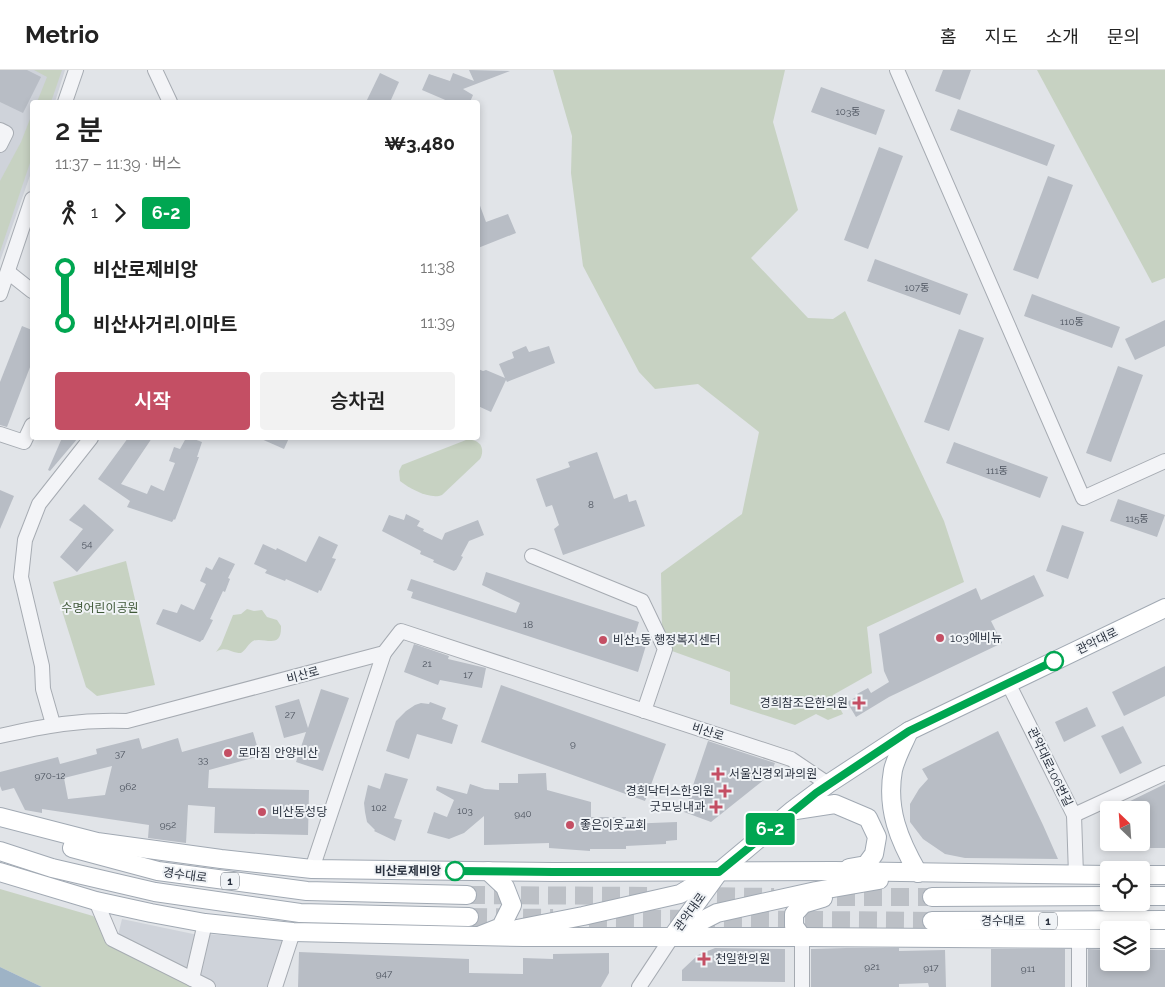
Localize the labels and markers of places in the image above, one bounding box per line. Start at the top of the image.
place label: 103에비뉴 [950,631,1002,645]
marker: 103에비뉴 [934,632,946,644]
place label: 비산1동 행정복지센터 [613,633,721,647]
marker: 비산1동 행정복지센터 [597,634,609,646]
unlabelled marker [1044,651,1064,671]
place label: 경희참조은한의원 [760,696,848,710]
marker: 경희참조은한의원 [852,696,866,710]
place label: 로마짐 안양비산 [238,746,318,760]
marker: 로마짐 안양비산 [222,747,234,759]
marker: 서울신경외과의원 [711,767,725,781]
place label: 서울신경외과의원 [729,767,817,781]
place label: 경희닥터스한의원 [626,784,714,798]
marker: 경희닥터스한의원 [718,784,732,798]
place label: 굿모닝내과 [650,800,705,814]
marker: 굿모닝내과 [709,800,723,814]
place label: 비산동성당 [272,805,327,819]
marker: 비산동성당 [256,806,268,818]
place label: 좋은이웃교회 [580,818,646,832]
marker: 좋은이웃교회 [564,819,576,831]
marker: 비산로제비앙 [445,861,465,881]
place label: 비산로제비앙 [375,864,441,878]
marker: 천일한의원 [697,952,711,966]
place label: 천일한의원 [715,952,770,966]

